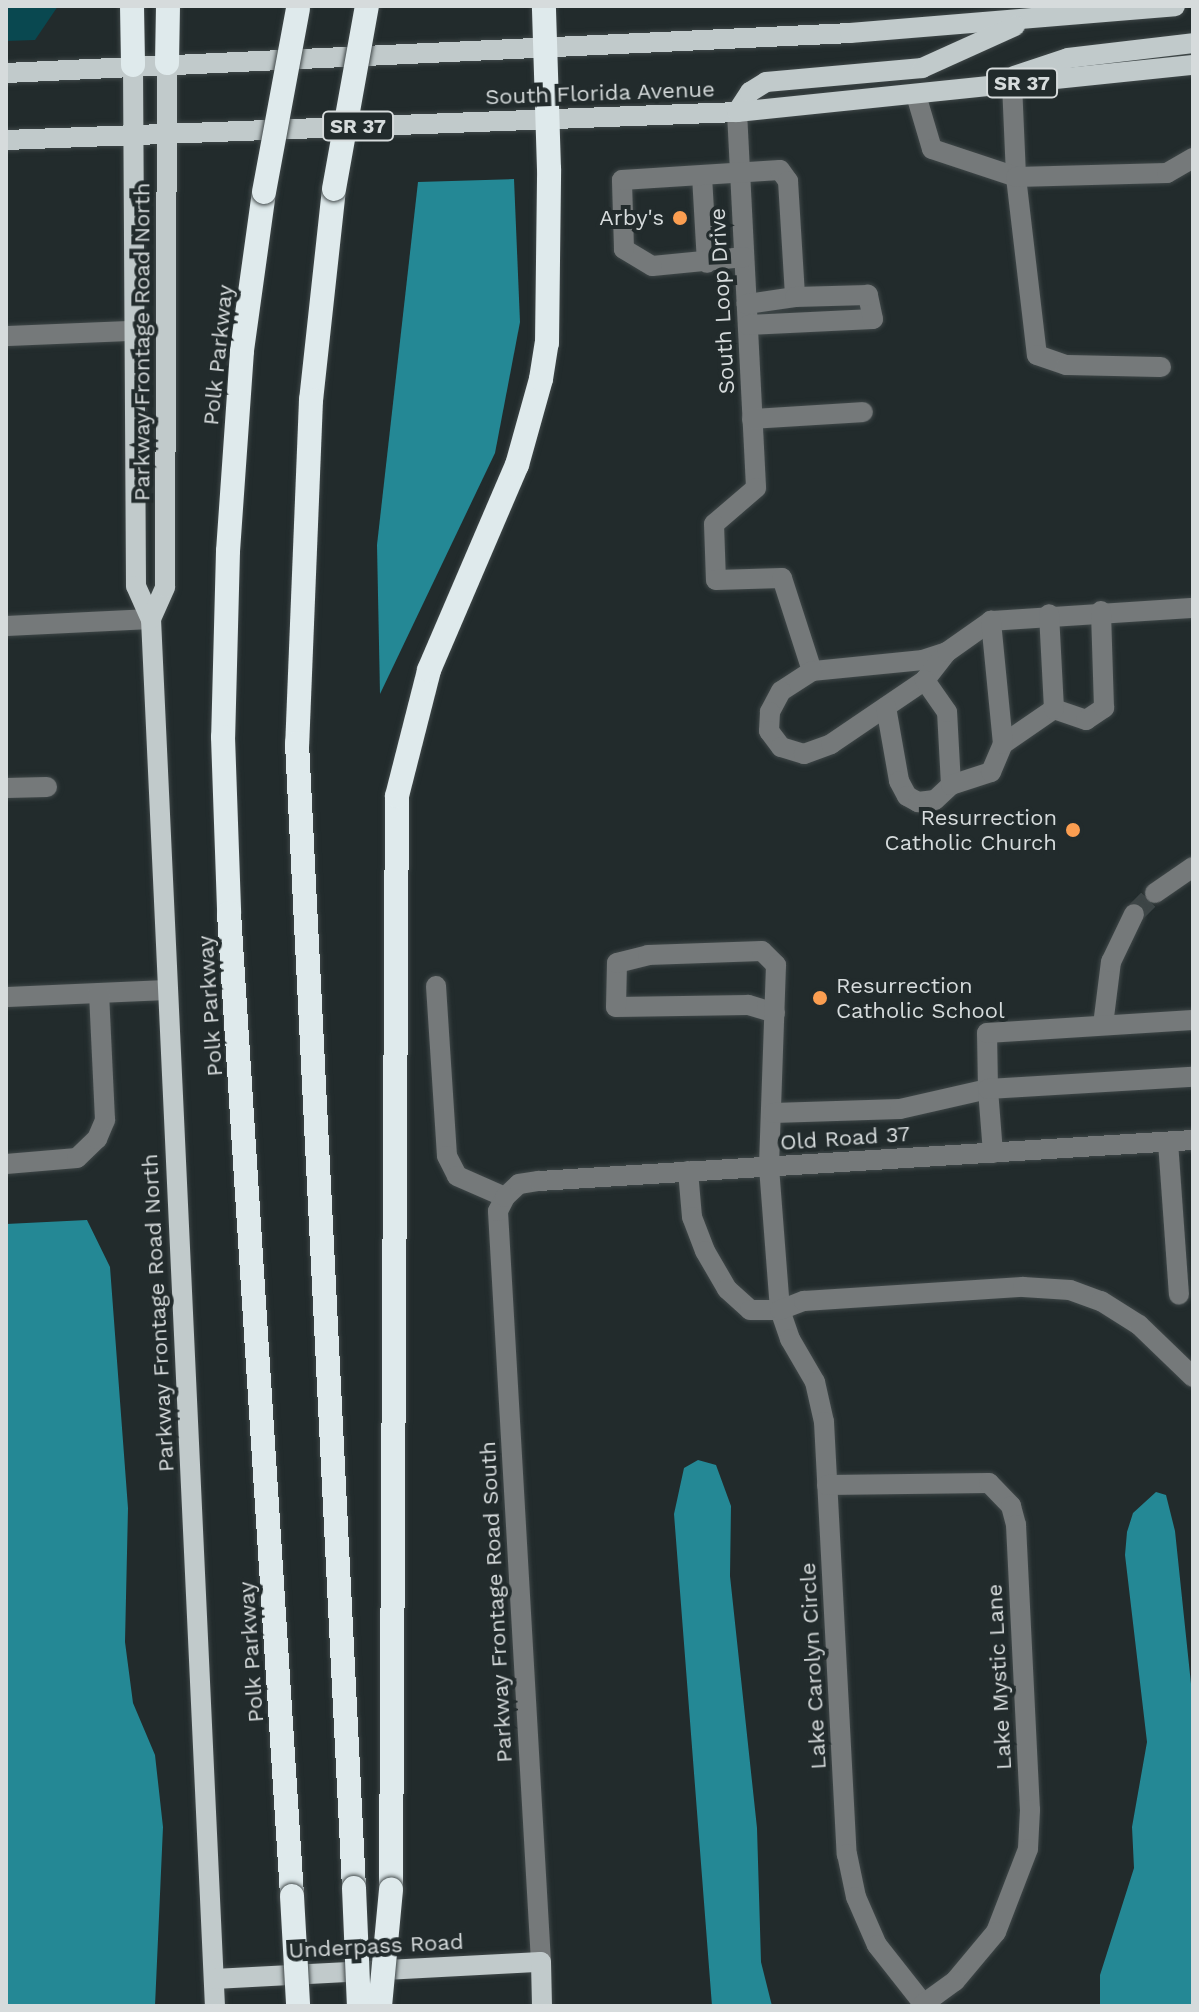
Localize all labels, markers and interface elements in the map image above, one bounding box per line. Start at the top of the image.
road number: SR 37 [986,67,1058,99]
street label: South Florida Avenue [484,76,716,110]
road number: SR 37 [322,110,394,142]
street label: Parkway Frontage Road North [129,182,155,502]
place label: Arby's [599,205,664,231]
street label: South Loop Drive [704,207,740,395]
marker: Arby's [671,209,689,227]
street label: Polk Parkway [197,283,239,427]
place label: Resurrection Catholic Church [885,804,1057,856]
marker: Resurrection Catholic Church [1064,821,1082,839]
street label: Polk Parkway [192,934,228,1078]
place label: Resurrection Catholic School [836,972,1005,1024]
marker: Resurrection Catholic School [811,989,829,1007]
street label: Old Road 37 [779,1120,911,1156]
street label: Parkway Frontage Road North [136,1153,180,1473]
street label: Parkway Frontage Road South [474,1440,518,1764]
street label: Lake Carolyn Circle [794,1562,832,1770]
street label: Polk Parkway [233,1580,269,1724]
street label: Lake Mystic Lane [981,1583,1017,1771]
street label: Underpass Road [288,1928,464,1964]

